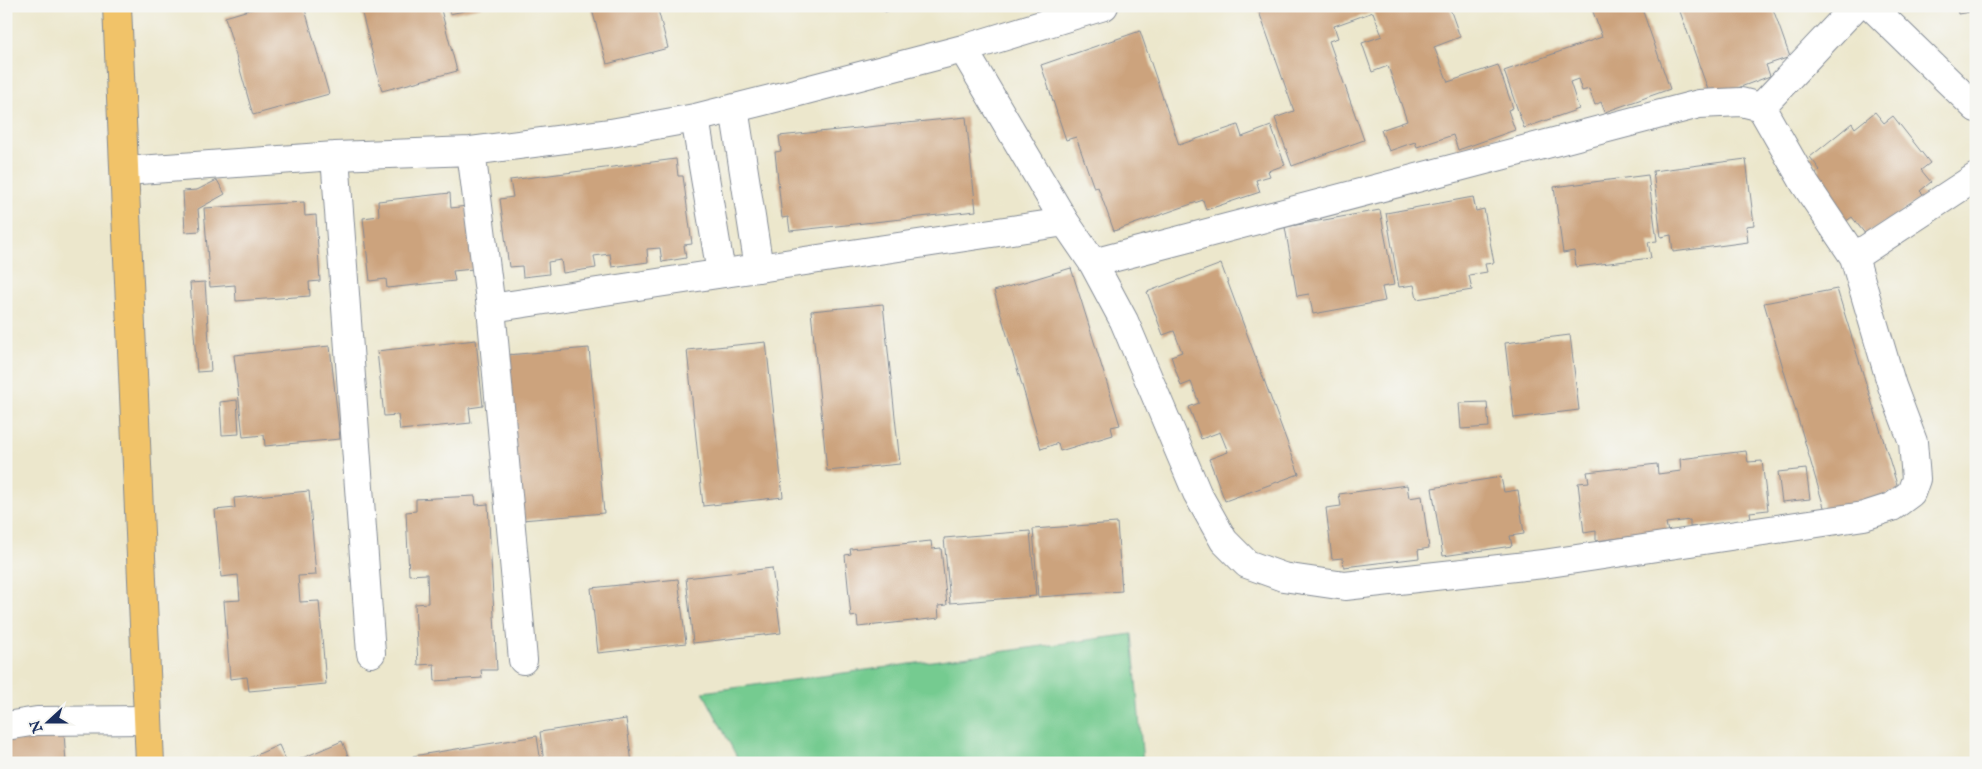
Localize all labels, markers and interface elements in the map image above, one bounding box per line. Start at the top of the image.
north arrow [22,696,72,746]
text: N [26,717,48,736]

